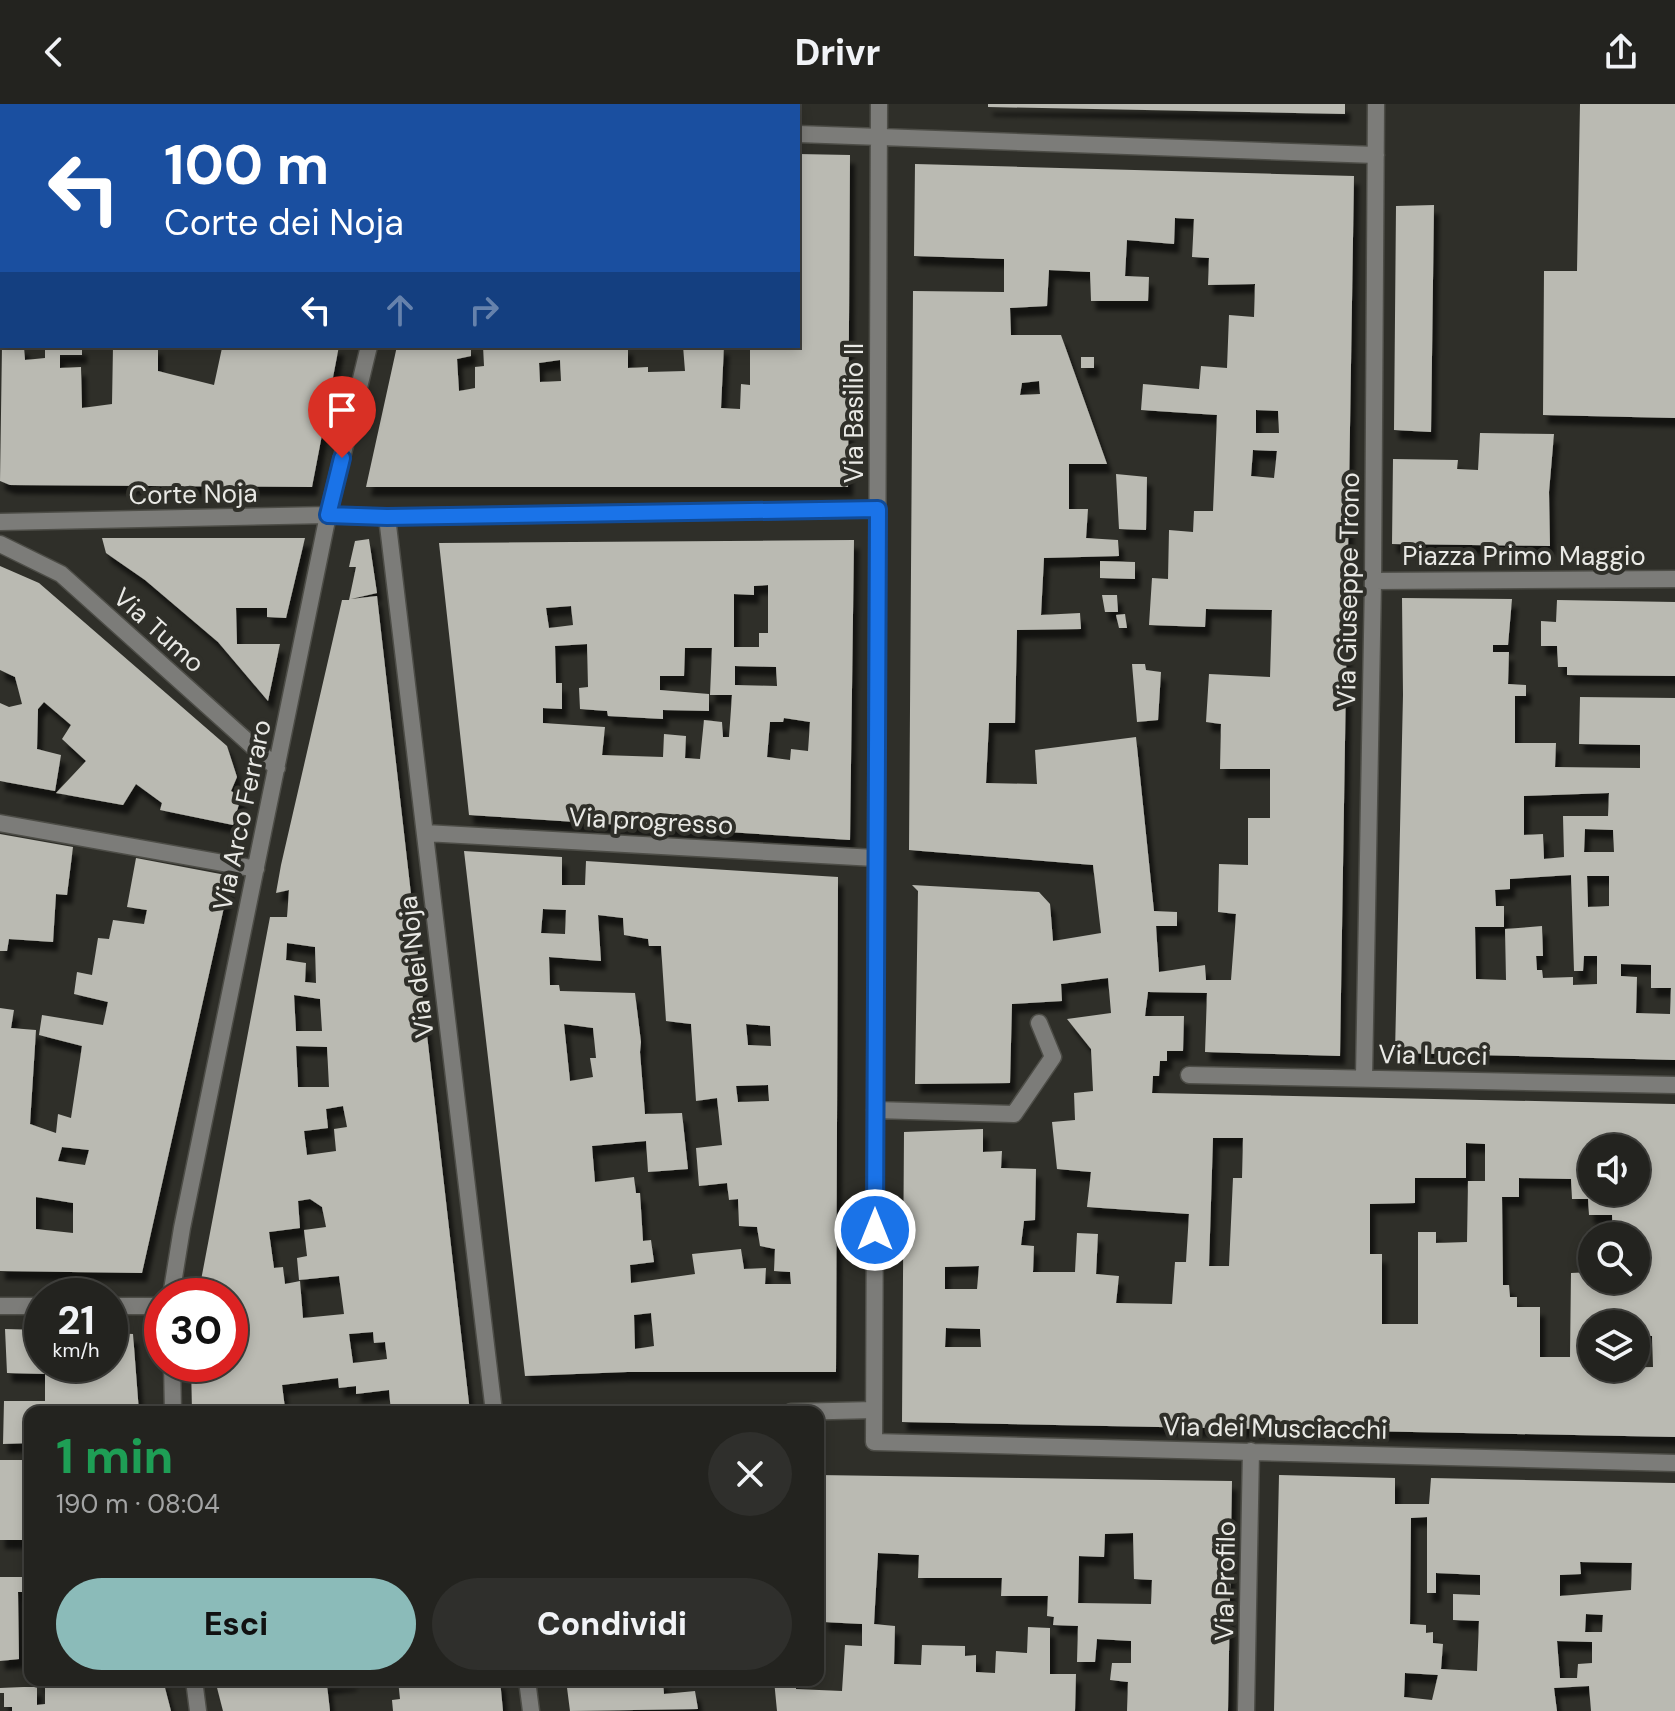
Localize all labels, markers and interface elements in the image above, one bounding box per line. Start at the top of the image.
text: Drivr [795,29,880,76]
icon: back [32,30,76,74]
icon: share [1599,30,1643,74]
text: 100 m [164,128,329,201]
icon: left [32,136,136,240]
text: Corte dei Noja [164,199,404,246]
icon: left [294,288,338,332]
icon: ahead [378,288,422,332]
icon: right [462,288,506,332]
street label: Via Basilio II [837,343,871,483]
pin [308,376,376,458]
icon: arrive [320,388,364,432]
street label: Via Giuseppe Trono [1329,472,1367,708]
street label: Corte Noja [128,476,258,512]
street label: Piazza Primo Maggio [1402,539,1646,573]
street label: Via Tumo [106,580,212,680]
street label: Via Arco Ferraro [205,716,279,914]
street label: Via progresso [568,800,734,842]
street label: Via dei Noja [390,894,442,1040]
street label: Via Lucci [1378,1037,1488,1073]
map controls [1578,1134,1650,1382]
button: sound [1578,1134,1650,1206]
position arrow [833,1188,917,1272]
button: search [1578,1222,1650,1294]
speed limit sign: 30 [144,1278,248,1382]
text: 21 [57,1294,95,1346]
button: layers [1578,1310,1650,1382]
text: km/h [52,1337,100,1363]
street label: Via dei Musciacchi [1162,1409,1388,1447]
text: 1 min [56,1425,173,1488]
button: close [708,1432,792,1516]
text: 190 m · 08:04 [56,1487,220,1521]
street label: Via Profilo [1207,1521,1243,1641]
button: Esci [56,1578,416,1670]
button: Condividi [432,1578,792,1670]

